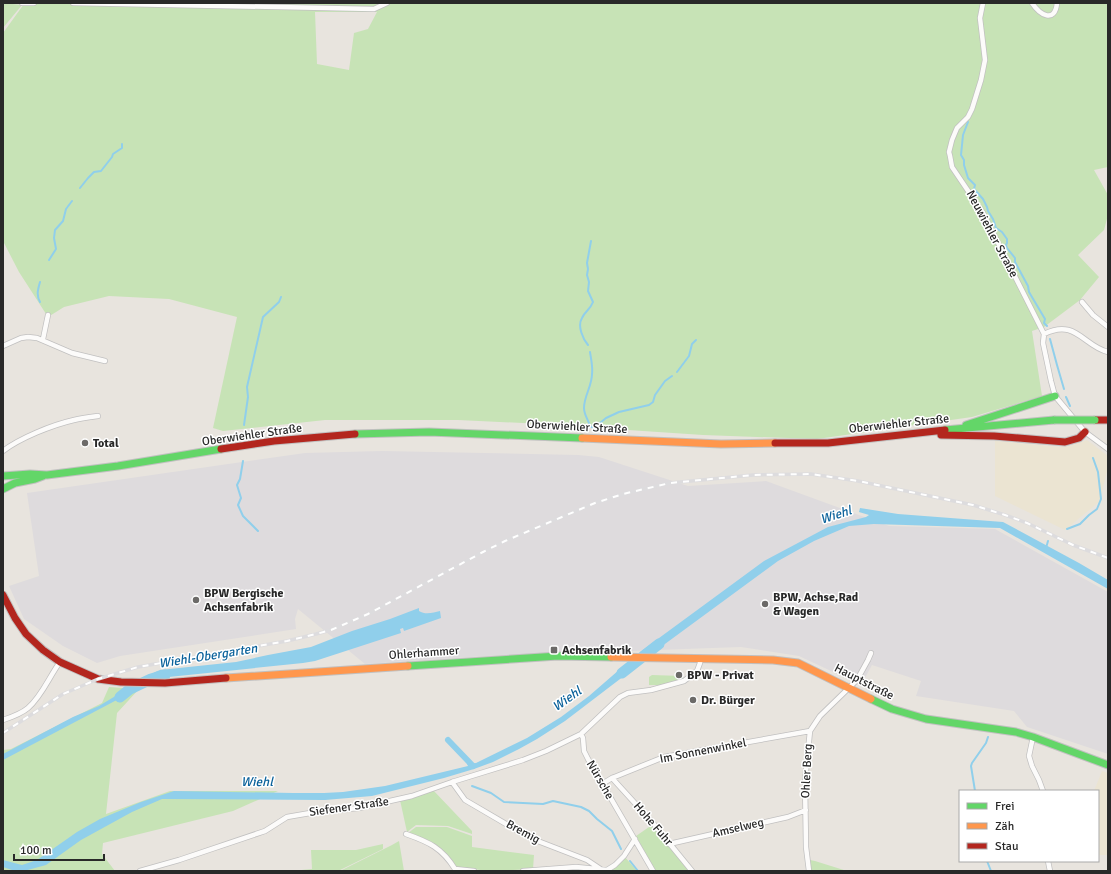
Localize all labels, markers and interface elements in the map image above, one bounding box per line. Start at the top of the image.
street label: Neuwiehler Straße [963,188,1021,280]
street label: Oberwiehler Straße [848,411,950,437]
street label: Oberwiehler Straße [526,417,628,437]
street label: Oberwiehler Straße [201,421,303,449]
place label: Total [93,436,119,451]
marker: Total [80,438,90,448]
water label: Wiehl [818,502,855,528]
place label: BPW Bergische Achsenfabrik [204,586,283,615]
place label: BPW, Achse,Rad & Wagen [773,590,859,619]
marker: BPW Bergische Achsenfabrik [191,595,201,605]
marker: BPW, Achse,Rad & Wagen [760,599,770,609]
water label: Wiehl-Obergarten [158,640,259,672]
street label: Ohlerhammer [388,643,460,663]
place label: Achsenfabrik [562,643,632,658]
marker: Achsenfabrik [549,645,559,655]
street label: Hauptstraße [832,661,896,703]
place label: BPW - Privat [687,668,754,683]
marker: BPW - Privat [674,670,684,680]
water label: Wiehl [549,683,586,715]
place label: Dr. Bürger [701,693,755,708]
marker: Dr. Bürger [688,695,698,705]
street label: Im Sonnenwinkel [658,735,748,767]
street label: Ohler Berg [798,743,816,799]
street label: Nürsche [583,758,617,802]
water label: Wiehl [241,774,274,790]
legend [959,790,1099,862]
street label: Siefener Straße [308,794,390,820]
street label: Hohe Fuhr [630,799,676,849]
text: Frei [995,799,1014,814]
street label: Amselweg [711,815,765,841]
street label: Bremig [503,817,543,847]
text: Zäh [995,819,1014,834]
scale bar [14,836,104,862]
text: Stau [995,839,1019,854]
text: 100 m [20,843,52,858]

